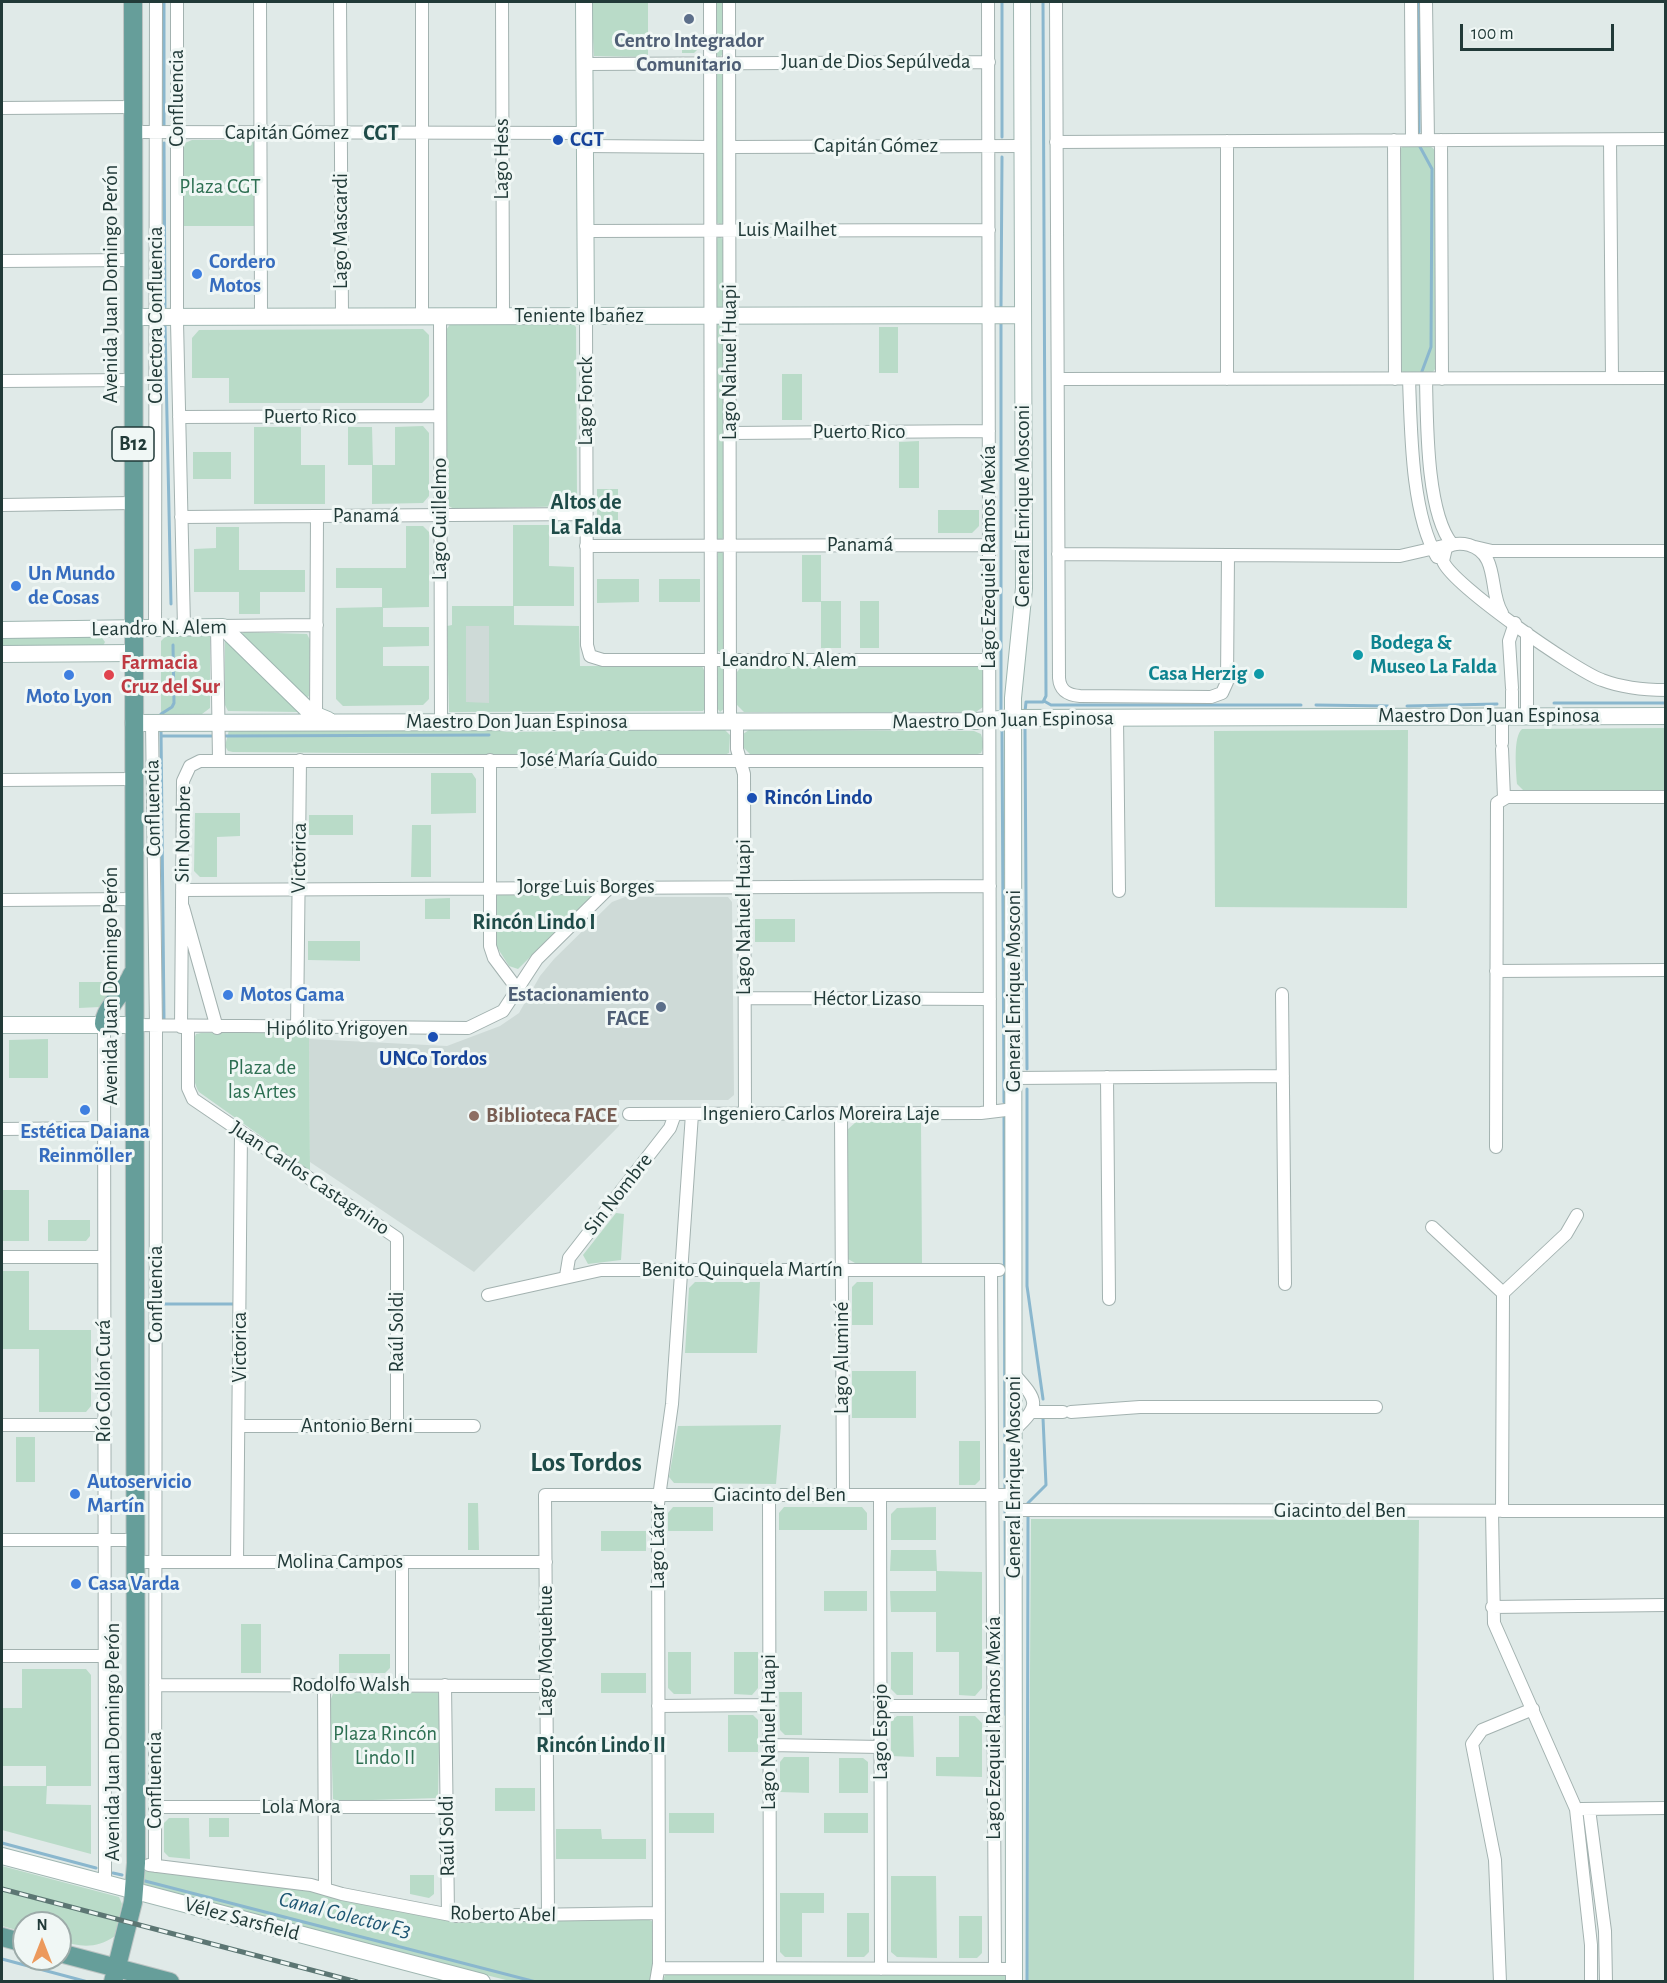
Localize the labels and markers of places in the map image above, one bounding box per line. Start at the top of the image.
marker: Centro Integrador Comunitario [682,12,696,26]
place label: Centro Integrador Comunitario [614,28,764,78]
place label: CGT [570,127,604,153]
marker: CGT [551,133,565,147]
place label: Cordero Motos [209,249,276,299]
marker: Cordero Motos [190,267,204,281]
place label: Un Mundo de Cosas [28,561,115,611]
marker: Un Mundo de Cosas [9,579,23,593]
place label: Bodega & Museo La Falda [1370,630,1497,680]
marker: Bodega & Museo La Falda [1351,648,1365,662]
place label: Farmacia Cruz del Sur [121,650,220,700]
place label: Casa Herzig [1148,661,1247,687]
marker: Casa Herzig [1252,667,1266,681]
marker: Moto Lyon [62,668,76,682]
marker: Farmacia Cruz del Sur [102,668,116,682]
place label: Moto Lyon [26,684,112,710]
place label: Rincón Lindo [764,785,873,811]
marker: Rincón Lindo [745,791,759,805]
place label: Motos Gama [240,982,345,1008]
place label: Estacionamiento FACE [507,982,649,1032]
marker: Motos Gama [221,988,235,1002]
marker: Estacionamiento FACE [654,1000,668,1014]
marker: UNCo Tordos [426,1030,440,1044]
place label: UNCo Tordos [379,1046,487,1072]
marker: Estética Daiana Reinmöller [78,1103,92,1117]
place label: Biblioteca FACE [486,1103,617,1129]
marker: Biblioteca FACE [467,1109,481,1123]
place label: Estética Daiana Reinmöller [20,1119,150,1169]
place label: Autoservicio Martín [87,1469,192,1519]
marker: Autoservicio Martín [68,1487,82,1501]
place label: Casa Varda [88,1571,180,1597]
marker: Casa Varda [69,1577,83,1591]

